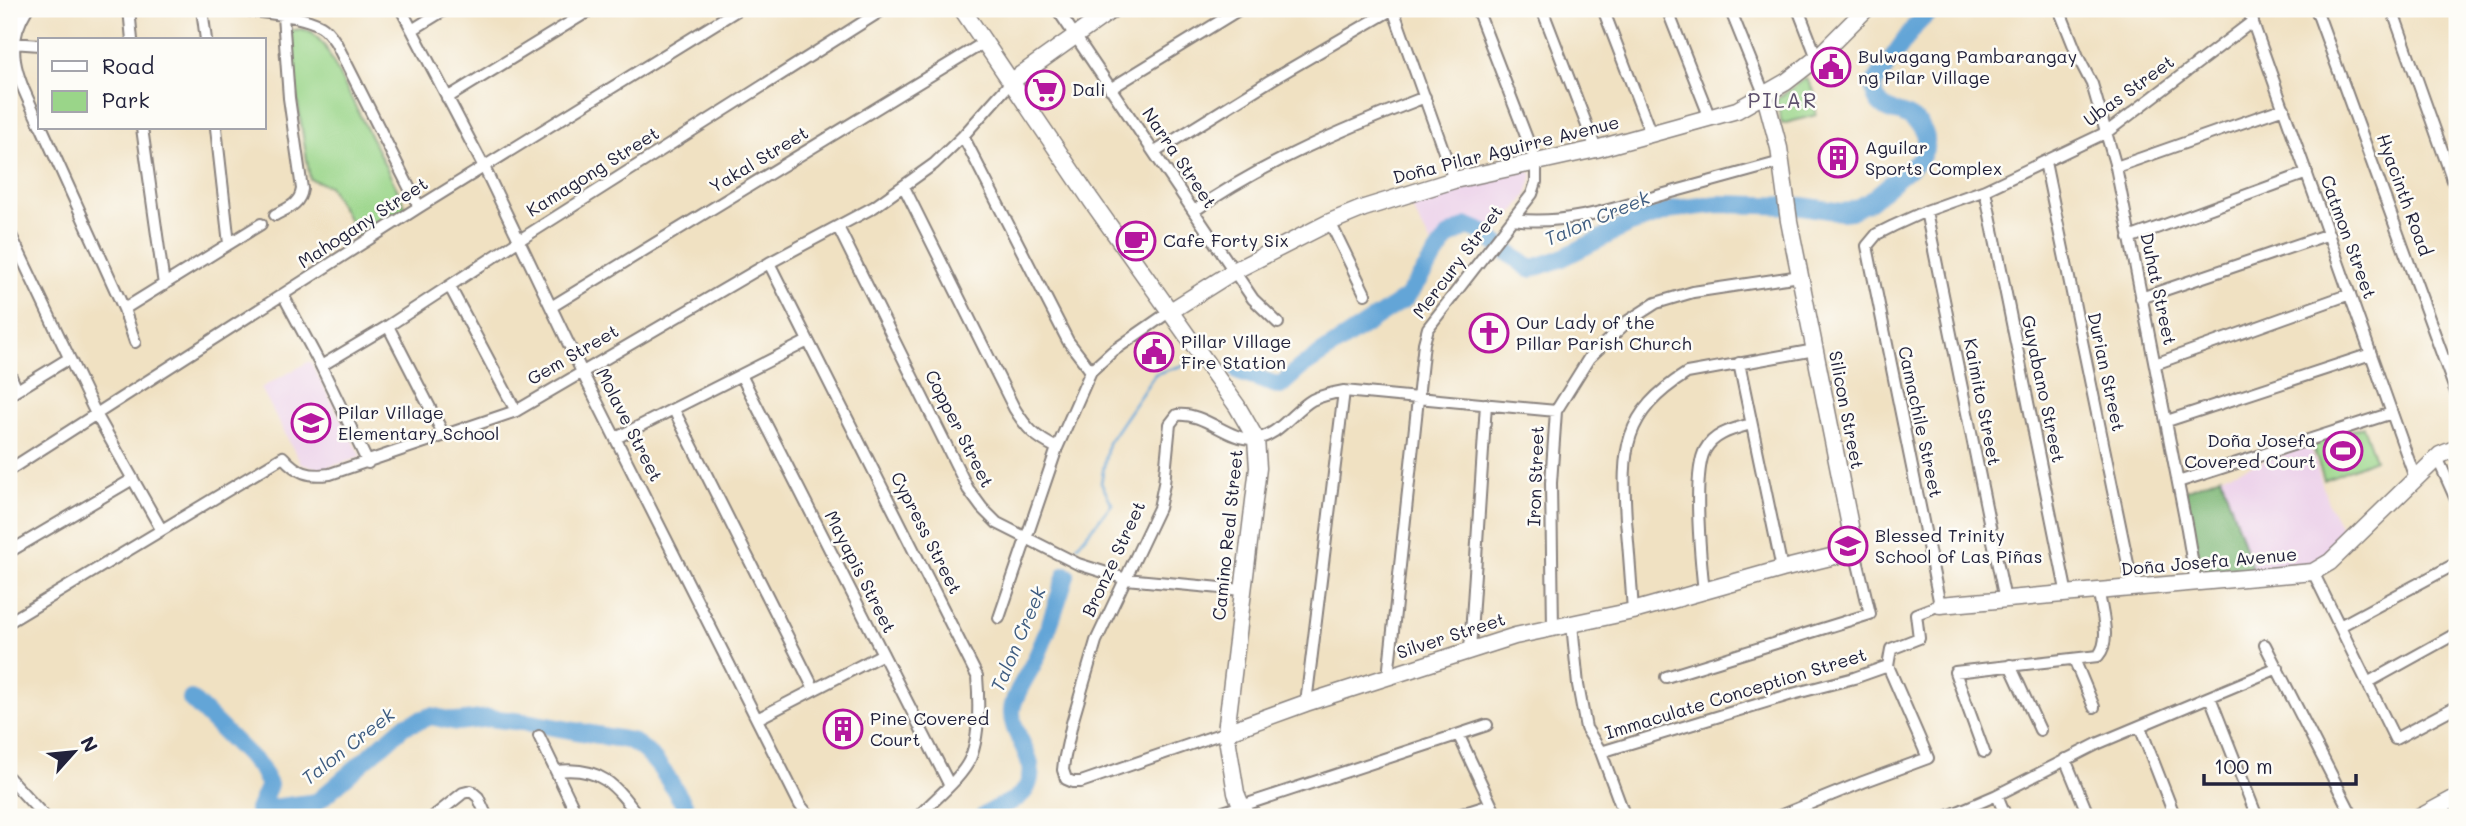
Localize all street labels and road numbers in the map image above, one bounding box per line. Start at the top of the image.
street label: Ubas Street [2078,49,2179,131]
street label: Narra Street [1137,102,1222,213]
street label: Doña Pilar Aguirre Avenue [1390,109,1621,189]
street label: Yakal Street [705,120,812,198]
street label: Kamagong Street [522,121,663,222]
street label: Hyacinth Road [2372,130,2438,259]
street label: Mahogany Street [293,171,432,273]
street label: Catmon Street [2315,171,2382,302]
street label: Mercury Street [1407,200,1508,323]
street label: Duhat Street [2135,230,2183,347]
street label: Durian Street [2083,310,2131,433]
street label: Guyabano Street [2017,313,2071,465]
street label: Gem Street [522,318,623,390]
street label: Kaimito Street [1959,336,2007,467]
street label: Camachile Street [1893,344,1949,500]
street label: Silicon Street [1824,349,1870,471]
street label: Molave Street [591,364,669,485]
street label: Copper Street [920,366,1000,491]
street label: Iron Street [1521,425,1549,527]
street label: Camino Real Street [1206,448,1248,622]
street label: Cypress Street [886,467,968,598]
street label: Bronze Street [1076,497,1150,620]
street label: Mayapis Street [820,506,902,637]
street label: Doña Josefa Avenue [2120,541,2298,581]
street label: Silver Street [1393,606,1508,664]
street label: Immaculate Conception Street [1602,642,1869,744]

